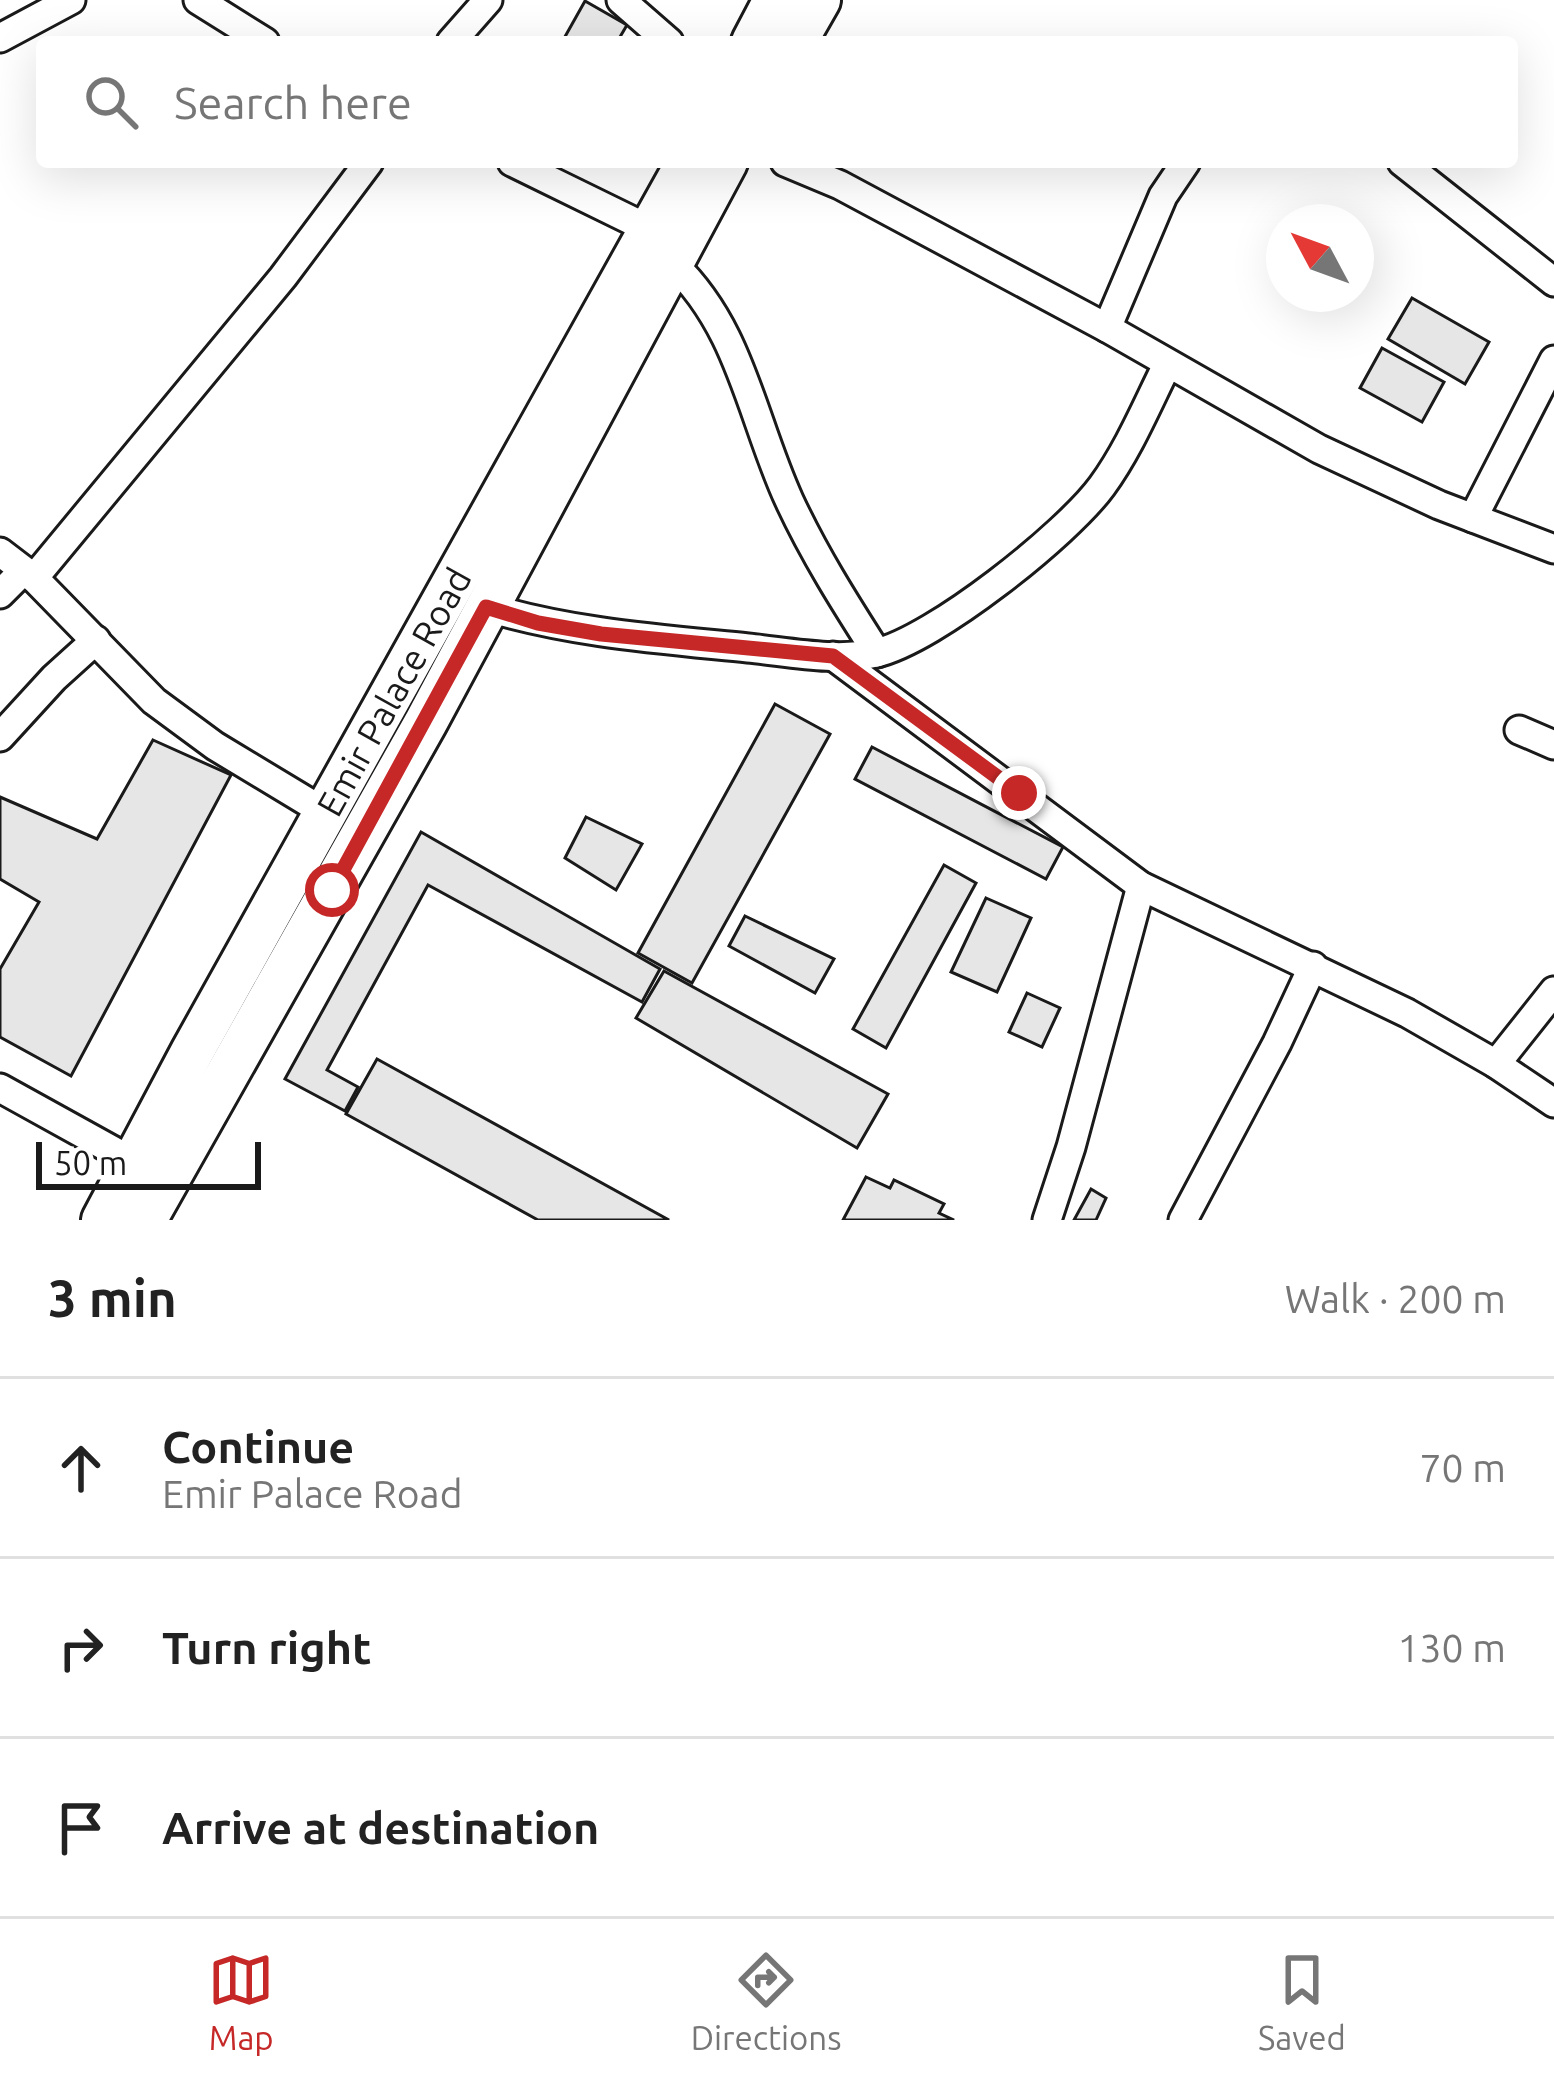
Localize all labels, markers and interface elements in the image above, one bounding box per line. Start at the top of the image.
search box [36,36,1518,168]
icon: search [78,69,144,135]
text: Search here [174,77,412,128]
north arrow [1266,204,1374,312]
street label: Emir Palace Road [308,560,478,823]
route end [992,766,1046,820]
route start [305,863,359,917]
scale bar [36,1136,261,1189]
text: 50 m [54,1144,127,1181]
text: 3 min [48,1269,177,1327]
text: Walk · 200 m [1285,1277,1506,1320]
text: Continue [162,1421,354,1472]
icon: ahead [48,1435,114,1501]
text: 70 m [1419,1446,1506,1489]
text: Emir Palace Road [162,1472,462,1515]
icon: right [48,1615,114,1681]
text: Turn right [162,1622,371,1673]
text: 130 m [1397,1626,1506,1669]
icon: arrive [48,1795,114,1861]
text: Arrive at destination [162,1802,599,1853]
tab: Map [208,1947,274,2056]
tab: Directions [691,1947,841,2056]
tab: Saved [1258,1947,1346,2056]

